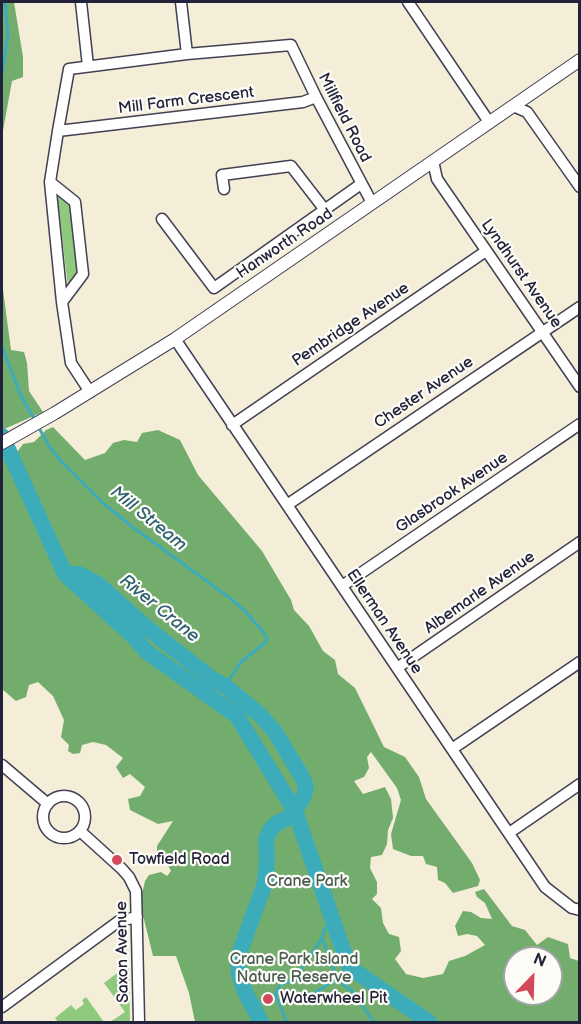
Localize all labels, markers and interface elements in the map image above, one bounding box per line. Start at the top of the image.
street label: Millfield Road [313,70,375,166]
street label: Mill Farm Crescent [117,83,255,119]
street label: Hanworth Road [233,205,337,283]
street label: Lyndhurst Avenue [476,216,566,332]
street label: Pembridge Avenue [289,279,413,371]
street label: Chester Avenue [371,353,477,433]
street label: Glasbrook Avenue [392,448,512,538]
water label: Mill Stream [106,482,190,556]
street label: Albemarle Avenue [421,548,539,638]
street label: Ellerman Avenue [342,566,426,678]
water label: River Crane [115,570,203,648]
place label: Towfield Road [129,850,230,870]
marker: Towfield Road [110,853,124,867]
park label: Crane Park [267,872,347,892]
street label: Saxon Avenue [113,901,133,1003]
north arrow [503,946,563,1006]
park label: Crane Park Island Nature Reserve [230,950,358,988]
text: N [530,950,549,972]
place label: Waterwheel Pit [280,989,388,1009]
marker: Waterwheel Pit [261,992,275,1006]

